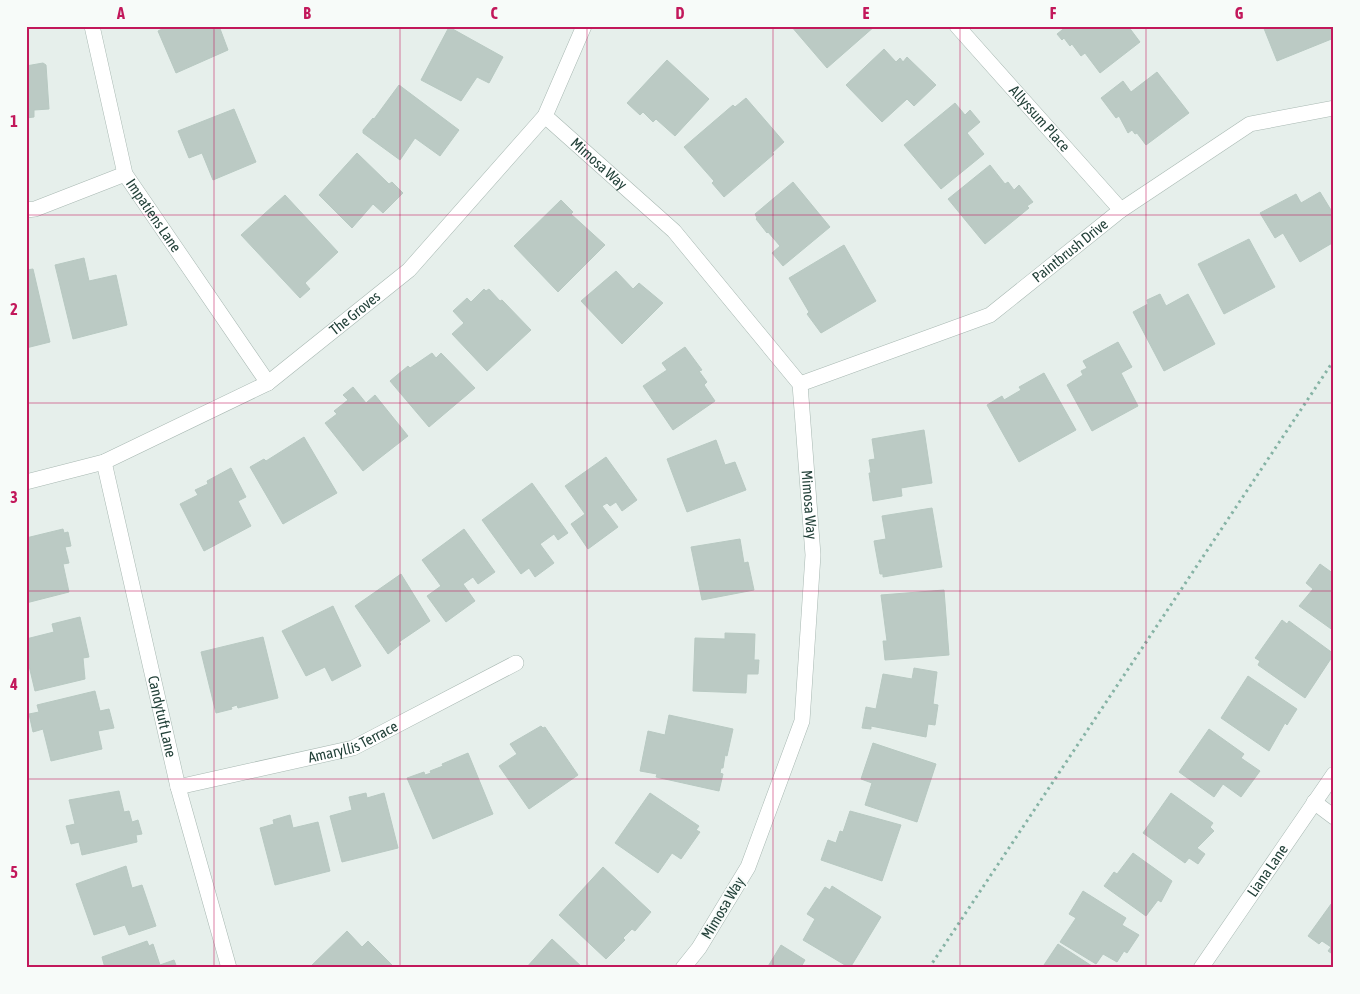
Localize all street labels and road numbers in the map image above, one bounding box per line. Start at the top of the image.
street label: Allyssum Place [1006,82,1074,155]
street label: Mimosa Way [568,134,631,193]
street label: Impatiens Lane [123,175,185,255]
street label: Paintbrush Drive [1029,215,1111,286]
street label: The Groves [326,288,383,338]
street label: Mimosa Way [799,469,821,540]
street label: Candytuft Lane [145,674,180,759]
street label: Amaryllis Terrace [306,717,400,766]
street label: Liana Lane [1243,841,1291,900]
street label: Mimosa Way [697,874,748,942]

